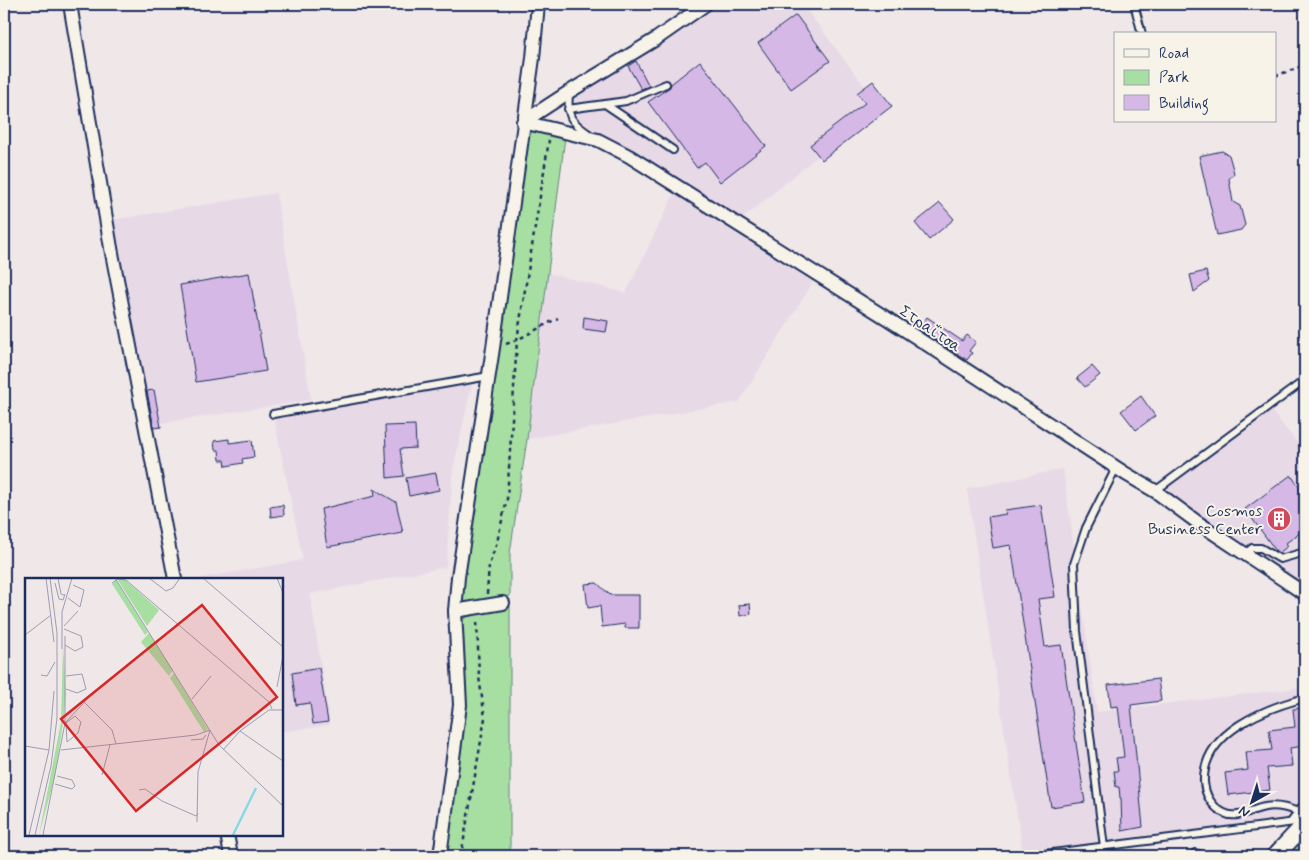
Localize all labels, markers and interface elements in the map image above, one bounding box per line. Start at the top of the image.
legend [1114,32,1276,122]
text: Road [1159,44,1189,64]
text: Park [1159,68,1189,88]
text: Building [1159,94,1209,115]
street label: Στραΐτσα [895,301,965,358]
place label: Cosmos Business Center [1148,501,1263,540]
building icon: Cosmos Business Center [1266,506,1292,532]
inset map [25,578,282,835]
north arrow [1226,778,1276,828]
text: N [1235,801,1254,821]

